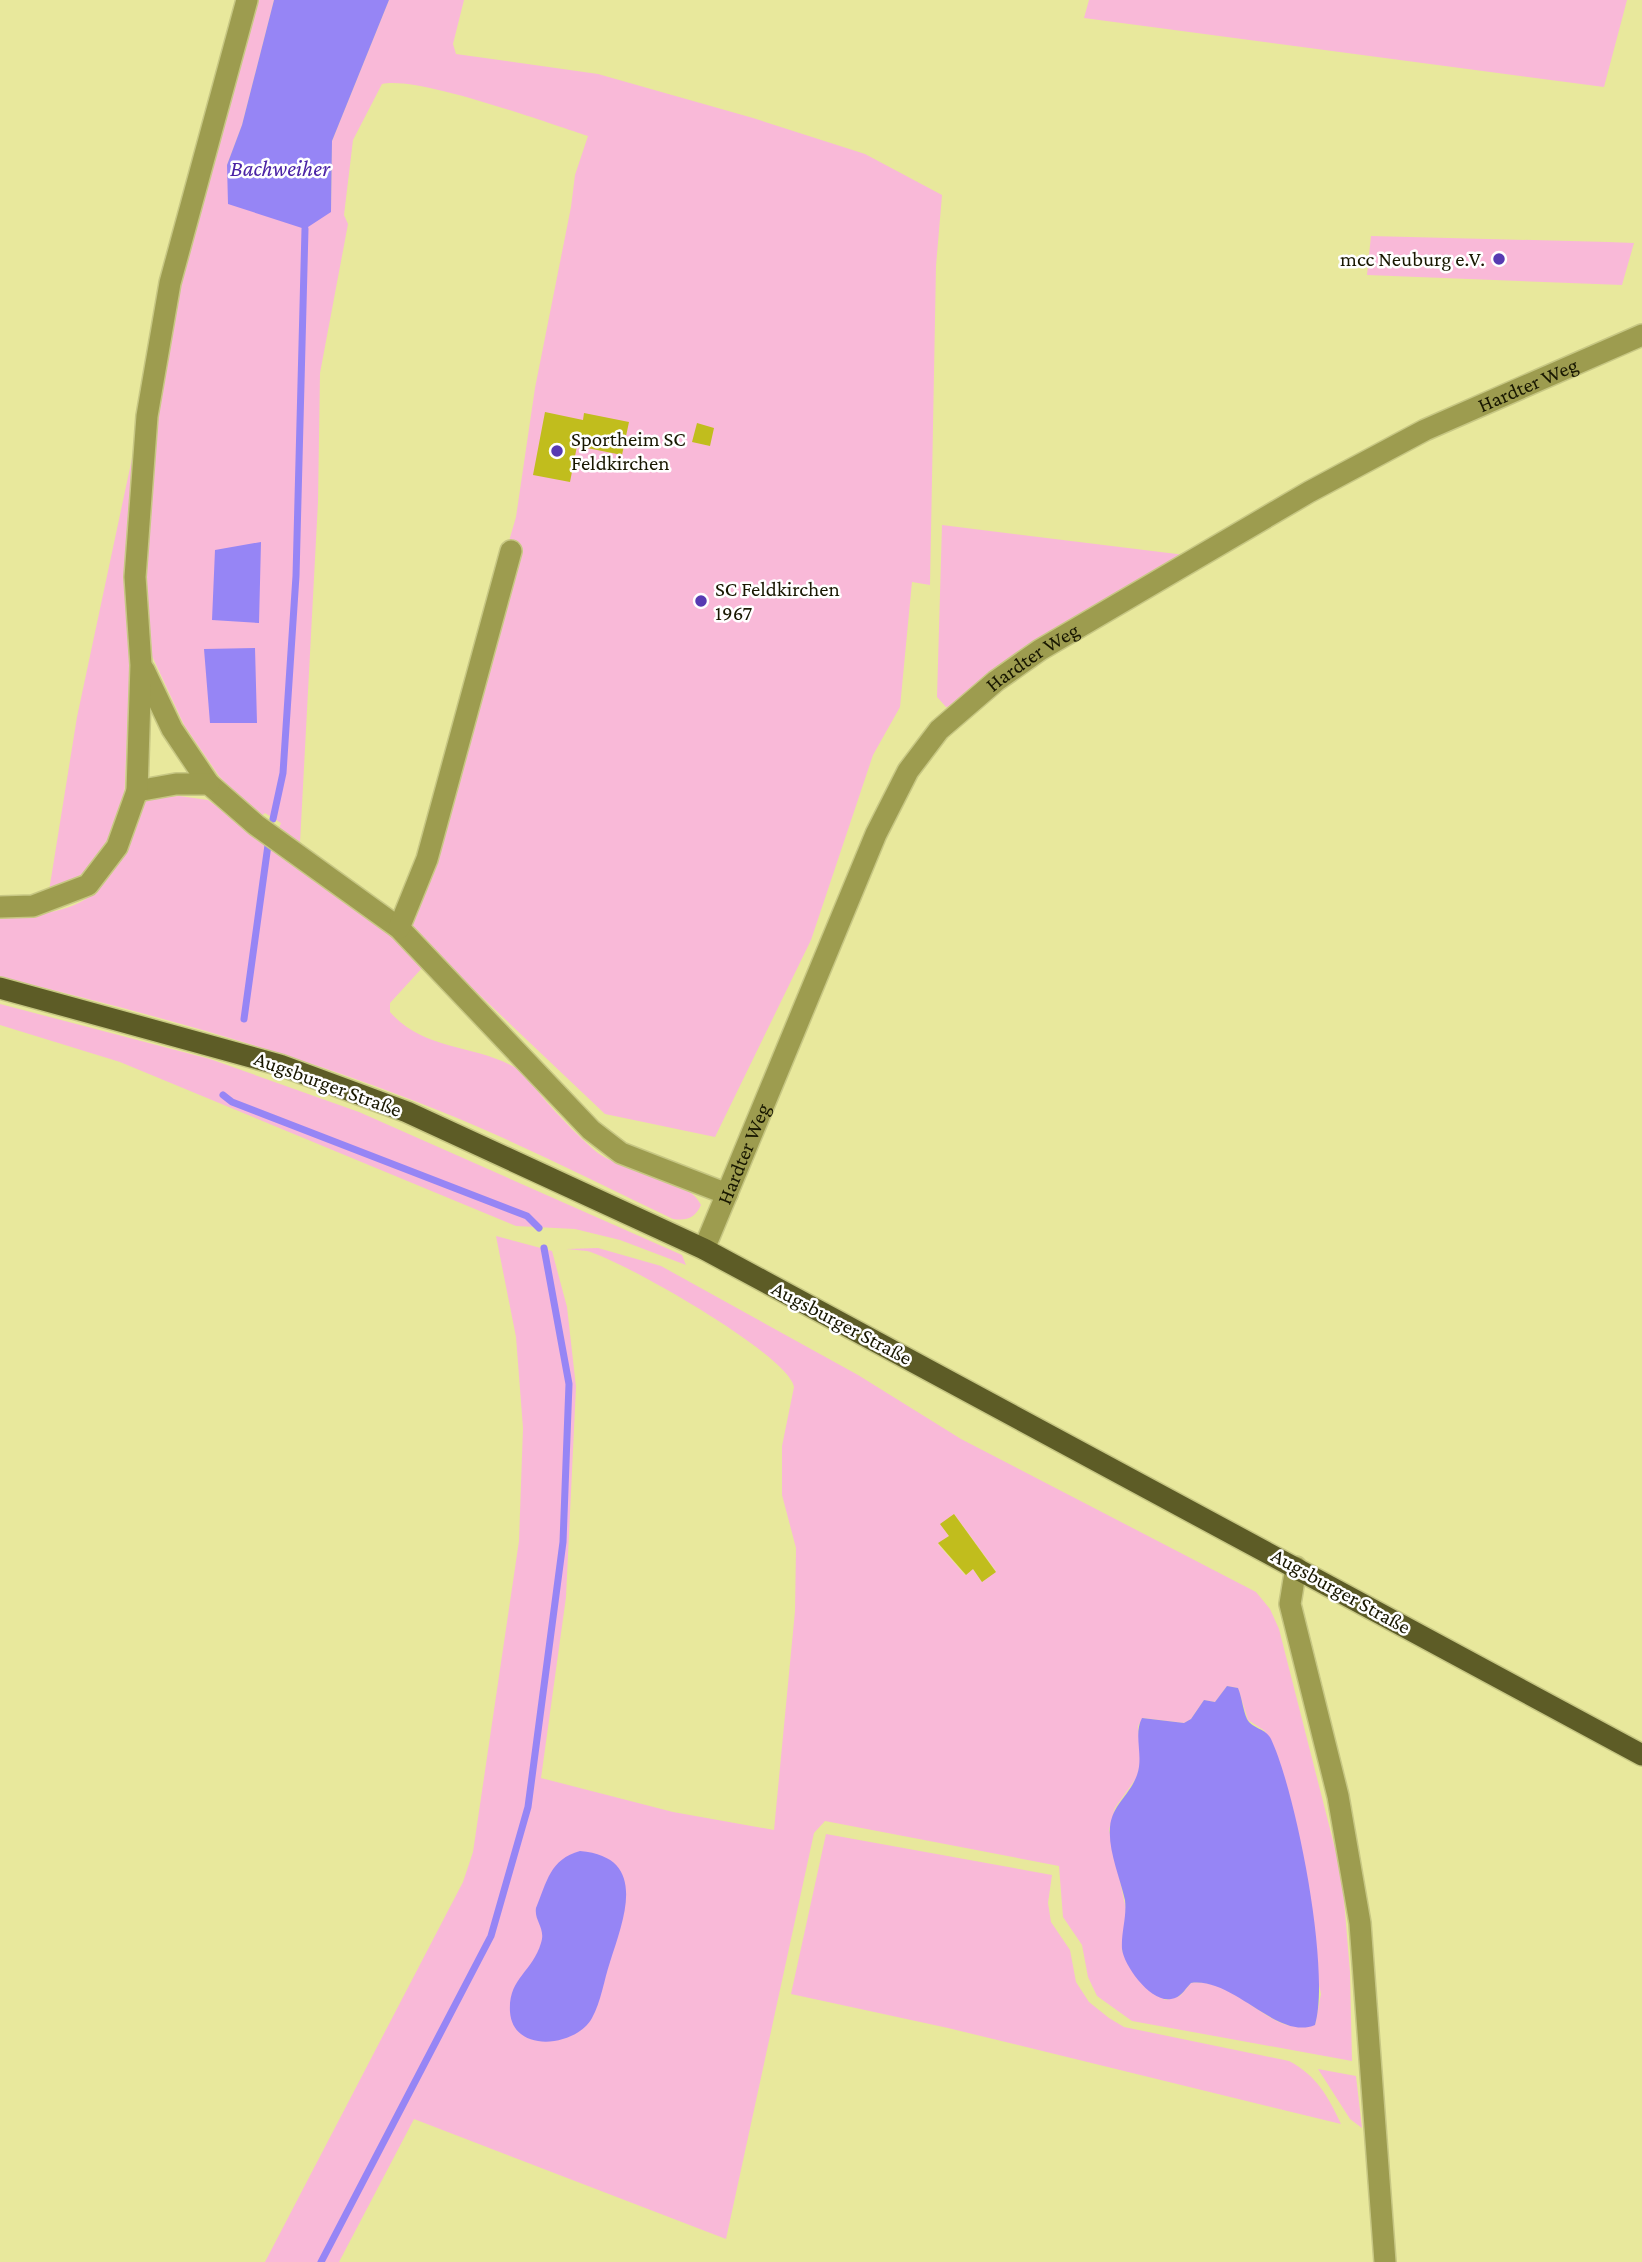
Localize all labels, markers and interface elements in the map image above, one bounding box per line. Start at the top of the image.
water label: Bachweiher [230,155,331,181]
place label: mcc Neuburg e.V. [1340,247,1485,271]
marker: mcc Neuburg e.V. [1491,251,1507,267]
street label: Hardter Weg [1474,353,1582,417]
place label: Sportheim SC Feldkirchen [571,427,686,475]
marker: Sportheim SC Feldkirchen [549,443,565,459]
place label: SC Feldkirchen 1967 [715,577,840,625]
marker: SC Feldkirchen 1967 [693,593,709,609]
street label: Hardter Weg [981,618,1083,697]
street label: Augsburger Straße [251,1046,405,1122]
street label: Hardter Weg [712,1100,775,1208]
street label: Augsburger Straße [768,1276,916,1370]
street label: Augsburger Straße [1267,1543,1415,1639]

